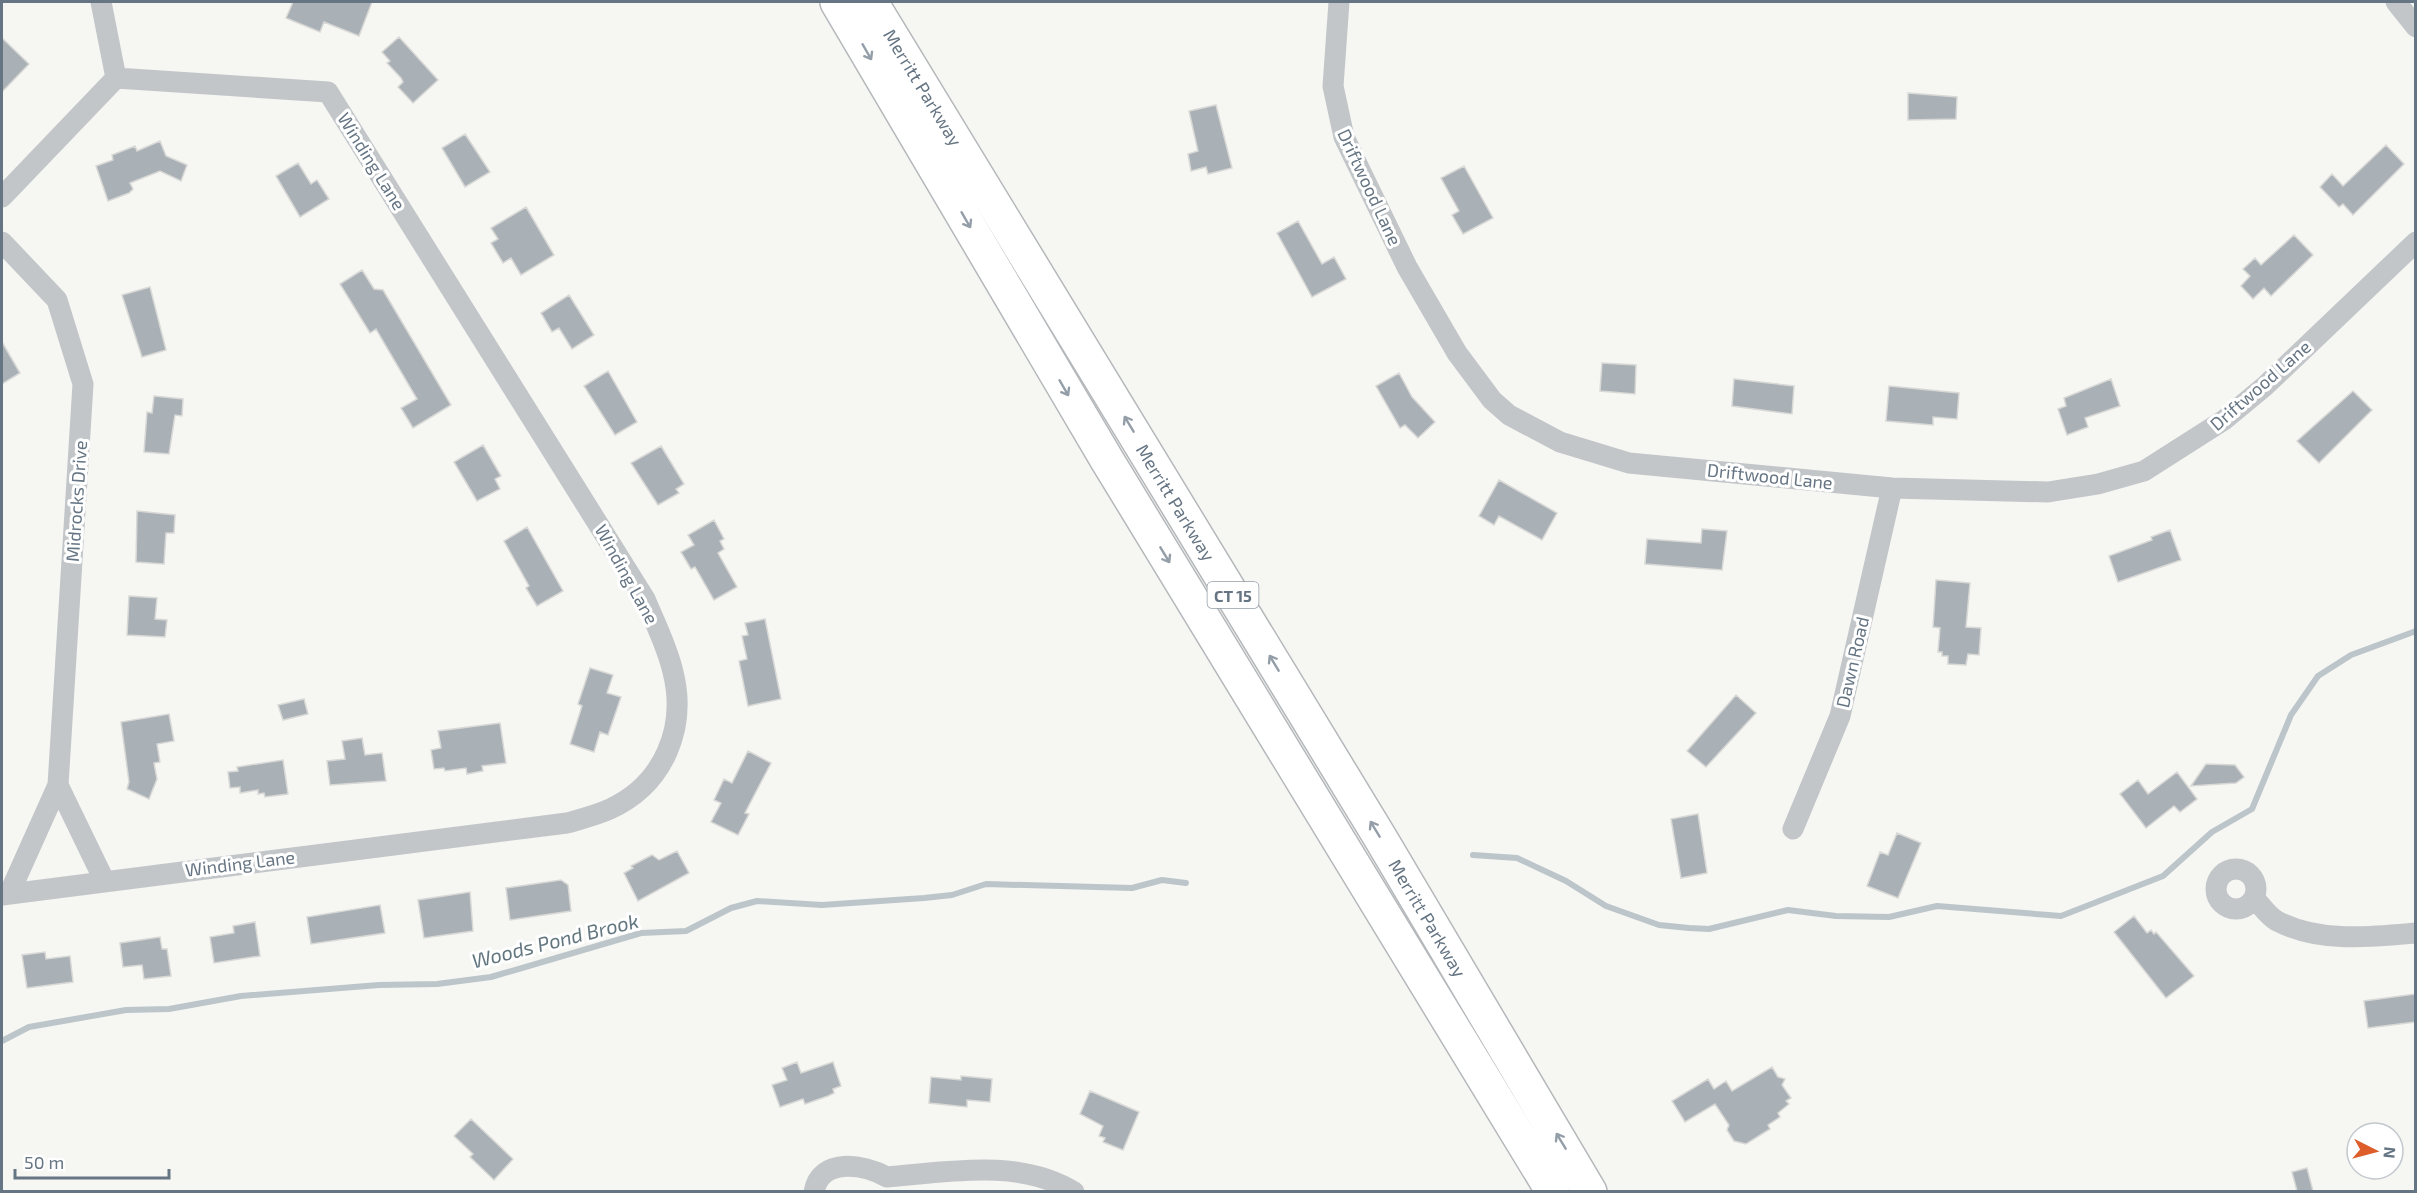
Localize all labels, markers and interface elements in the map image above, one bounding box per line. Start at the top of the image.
street label: Merritt Parkway [879,25,967,150]
one-way arrow [861,43,873,60]
street label: Winding Lane [333,108,411,214]
street label: Driftwood Lane [1333,125,1407,249]
one-way arrow [960,211,972,228]
street label: Driftwood Lane [2205,335,2315,435]
one-way arrow [1059,379,1071,396]
one-way arrow [1122,416,1134,433]
street label: Midrocks Drive [61,440,91,562]
street label: Merritt Parkway [1132,440,1220,565]
street label: Driftwood Lane [1706,458,1834,494]
street label: Winding Lane [591,520,663,628]
one-way arrow [1159,546,1171,563]
road number: CT 15 [1208,582,1258,608]
street label: Dawn Road [1831,614,1873,710]
one-way arrow [1267,655,1279,672]
one-way arrow [1369,821,1381,838]
street label: Winding Lane [184,845,296,881]
street label: Merritt Parkway [1384,855,1471,981]
water label: Woods Pond Brook [469,908,641,972]
north arrow [2345,1121,2405,1181]
one-way arrow [1554,1133,1566,1150]
scale bar [15,1142,170,1180]
text: N [2380,1146,2400,1159]
text: 50 m [24,1151,64,1173]

